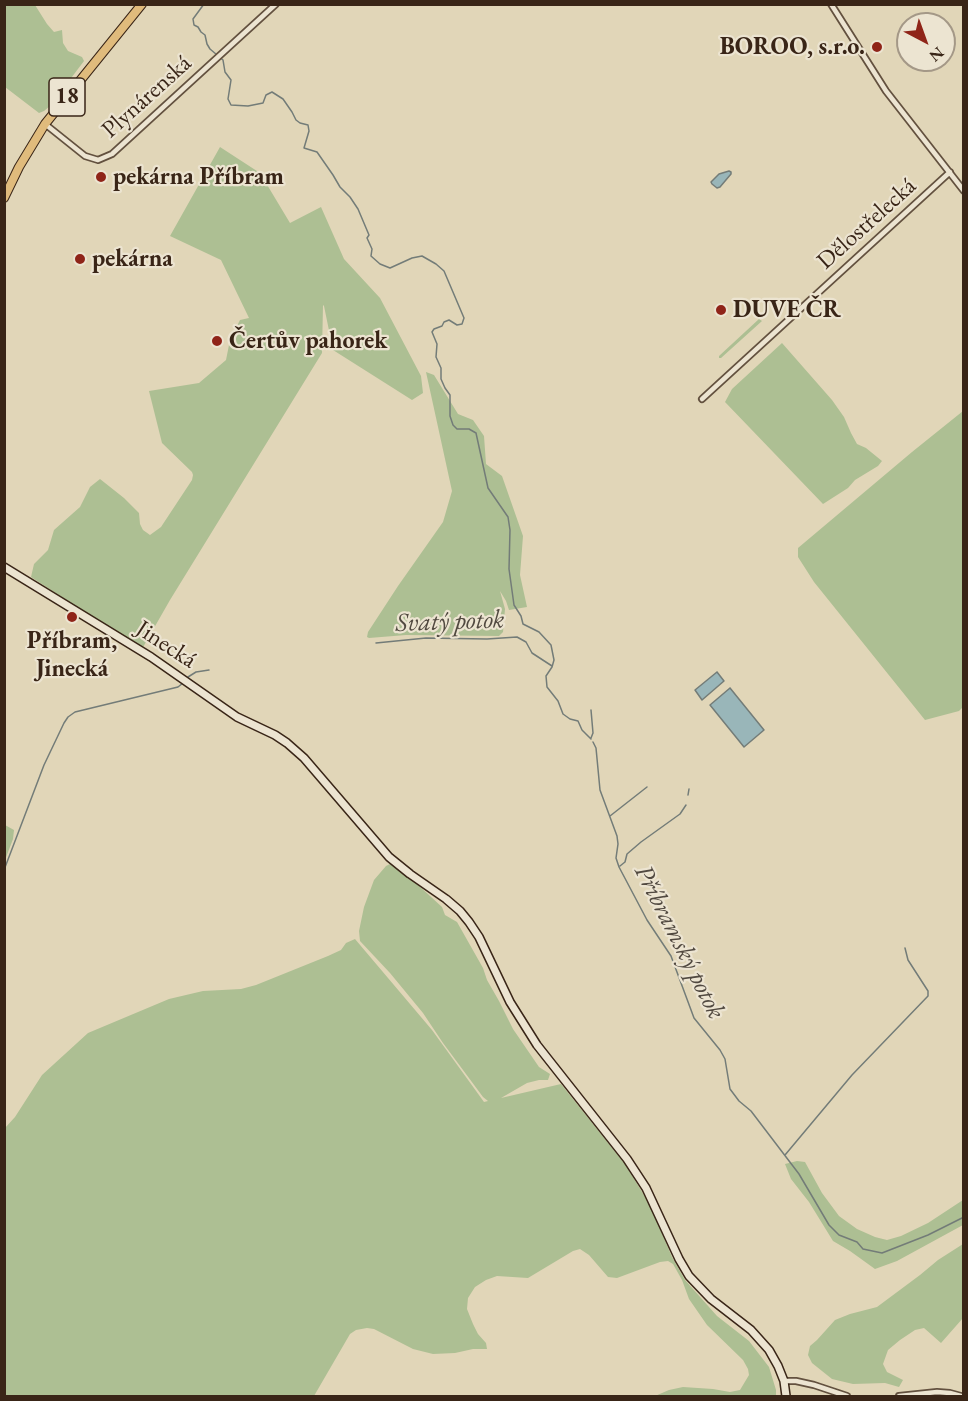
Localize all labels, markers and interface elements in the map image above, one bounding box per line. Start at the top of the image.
north arrow [896,12,956,72]
place label: BOROO, s.r.o. [720,33,865,61]
marker: BOROO, s.r.o. [870,40,884,54]
text: N [925,42,949,67]
street label: Plynárenská [96,49,198,145]
road number: 18 [49,78,85,116]
place label: pekárna Příbram [113,163,284,191]
marker: pekárna Příbram [94,170,108,184]
street label: Dělostřelecká [812,172,922,276]
place label: pekárna [92,245,173,273]
marker: pekárna [73,252,87,266]
place label: DUVE ČR [733,296,841,324]
marker: DUVE ČR [714,303,728,317]
place label: Čertův pahorek [229,327,387,355]
marker: Čertův pahorek [210,334,224,348]
water label: Svatý potok [395,605,505,639]
marker: Příbram, Jinecká [65,610,79,624]
street label: Jinecká [130,615,202,675]
place label: Příbram, Jinecká [27,627,117,683]
water label: Příbramský potok [627,860,731,1024]

